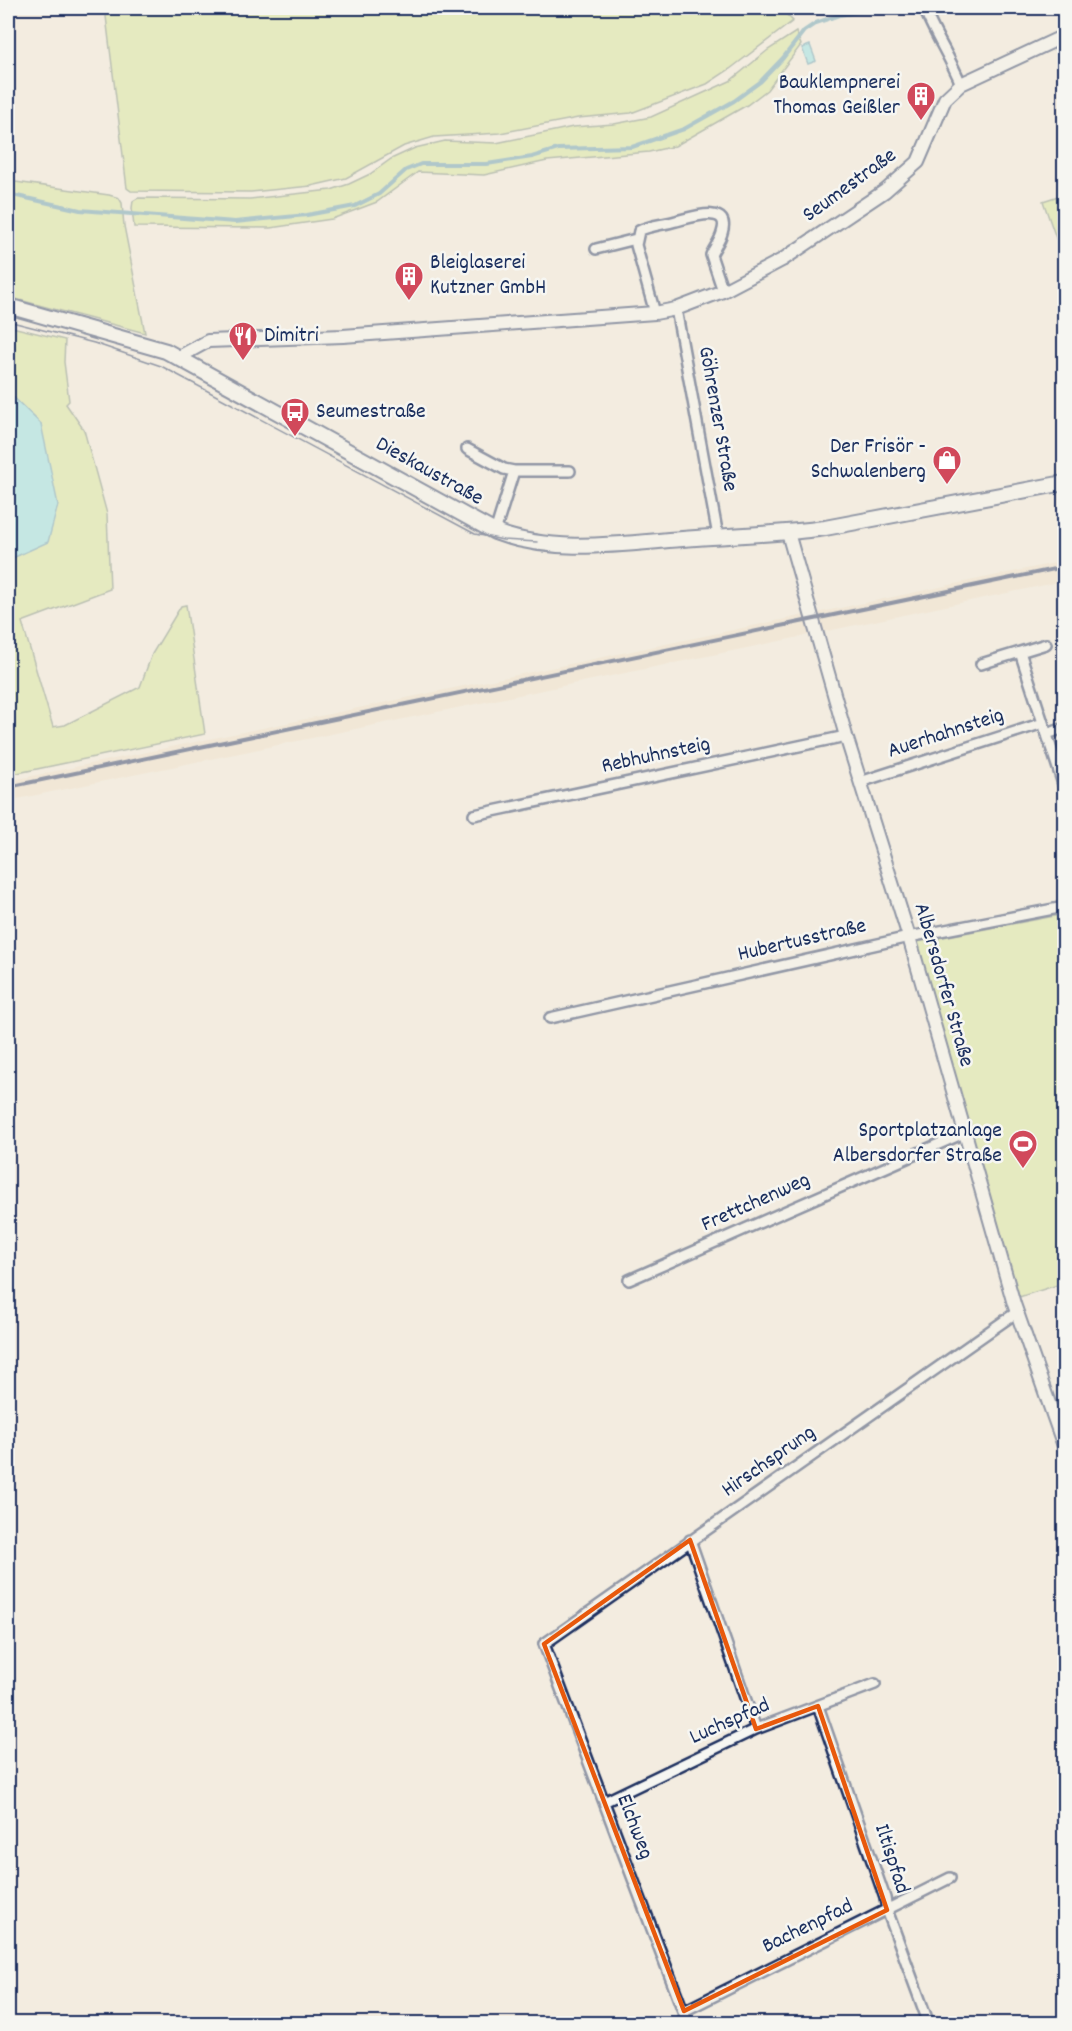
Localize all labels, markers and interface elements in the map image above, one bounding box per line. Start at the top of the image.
place label: Bauklempnerei Thomas Geißler [773,68,901,124]
building icon: Bauklempnerei Thomas Geißler [905,80,937,122]
street label: Seumestraße [797,141,903,231]
place label: Bleiglaserei Kutzner GmbH [430,248,546,304]
building icon: Bleiglaserei Kutzner GmbH [393,260,425,302]
restaurant icon: Dimitri [227,320,259,362]
place label: Dimitri [264,321,319,352]
street label: Göhrenzer Straße [689,344,745,494]
bus stop icon: Seumestraße [279,396,311,438]
place label: Seumestraße [316,397,426,428]
street label: Dieskaustraße [369,430,489,514]
place label: Der Frisör - Schwalenberg [811,432,926,488]
shop icon: Der Frisör - Schwalenberg [931,444,963,486]
street label: Auerhahnsteig [884,701,1008,767]
street label: Rebhuhnsteig [599,729,713,783]
street label: Albersdorfer Straße [905,899,981,1071]
street label: Hubertusstraße [735,911,869,971]
place label: Sportplatzanlage Albersdorfer Straße [833,1116,1002,1172]
sports icon: Sportplatzanlage Albersdorfer Straße [1007,1128,1039,1170]
street label: Frettchenweg [697,1165,815,1241]
street label: Hirschsprung [716,1418,822,1506]
street label: Luchspfad [685,1691,775,1753]
street label: Elchweg [607,1790,661,1864]
street label: Iltispfad [865,1820,917,1898]
street label: Bachenpfad [757,1892,859,1962]

